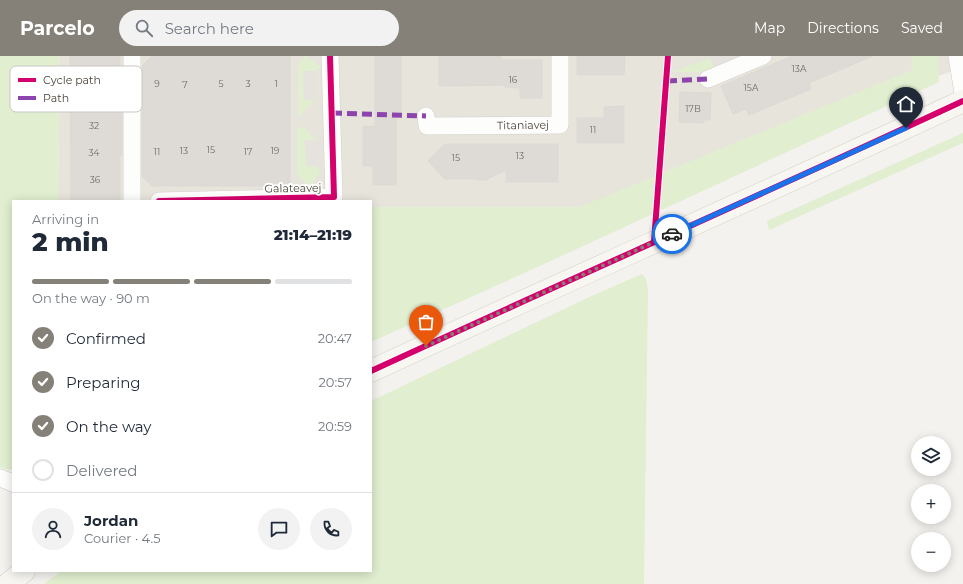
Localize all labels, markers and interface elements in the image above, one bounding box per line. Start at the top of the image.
search box [119,10,399,46]
text: Parcelo [20,17,95,40]
icon: search [133,17,155,39]
text: Search here [165,19,254,38]
text: Map [754,19,785,37]
text: Directions [807,19,879,37]
text: Saved [901,19,943,37]
house number: 13A [792,63,807,74]
legend [10,66,142,112]
text: Cycle path [43,73,101,87]
house number: 16 [509,74,518,85]
house number: 9 [154,78,160,89]
house number: 5 [218,78,224,89]
house number: 3 [245,78,251,89]
house number: 1 [274,78,278,89]
house number: 7 [182,79,188,90]
house number: 15A [744,82,759,93]
pin [889,87,923,128]
text: Path [43,91,69,105]
icon: home [895,93,917,115]
house number: 17B [685,103,701,114]
street label: Titaniavej [497,118,549,132]
house number: 32 [89,120,99,131]
house number: 11 [590,124,596,135]
house number: 15 [207,144,215,155]
house number: 13 [180,145,188,156]
house number: 19 [271,145,280,156]
house number: 11 [154,146,160,157]
house number: 17 [244,146,252,157]
house number: 34 [88,147,100,158]
house number: 13 [516,150,524,161]
house number: 15 [452,152,460,163]
house number: 36 [90,174,101,185]
street label: Galateavej [264,181,322,195]
text: Arriving in [32,211,99,227]
courier [652,214,692,254]
icon: car [661,223,683,245]
text: 21:14–21:19 [274,225,352,244]
text: 2 min [32,226,109,258]
text: On the way · 90 m [32,290,150,306]
pin [409,305,443,346]
icon: bag [415,311,437,333]
icon: check [32,327,54,349]
text: Confirmed [66,329,146,348]
text: 20:47 [318,330,352,346]
icon: check [32,371,54,393]
text: Preparing [66,373,141,392]
text: 20:57 [318,374,352,390]
icon: check [32,415,54,437]
text: On the way [66,417,151,436]
text: 20:59 [318,418,352,434]
map controls [911,436,951,572]
button: layers [911,436,951,476]
text: Delivered [66,461,138,480]
button: + [911,484,951,524]
button: person [32,508,74,550]
button: chat [258,508,300,550]
button: phone [310,508,352,550]
text: Jordan [84,511,138,530]
text: Courier · 4.5 [84,530,161,546]
button: − [911,532,951,572]

